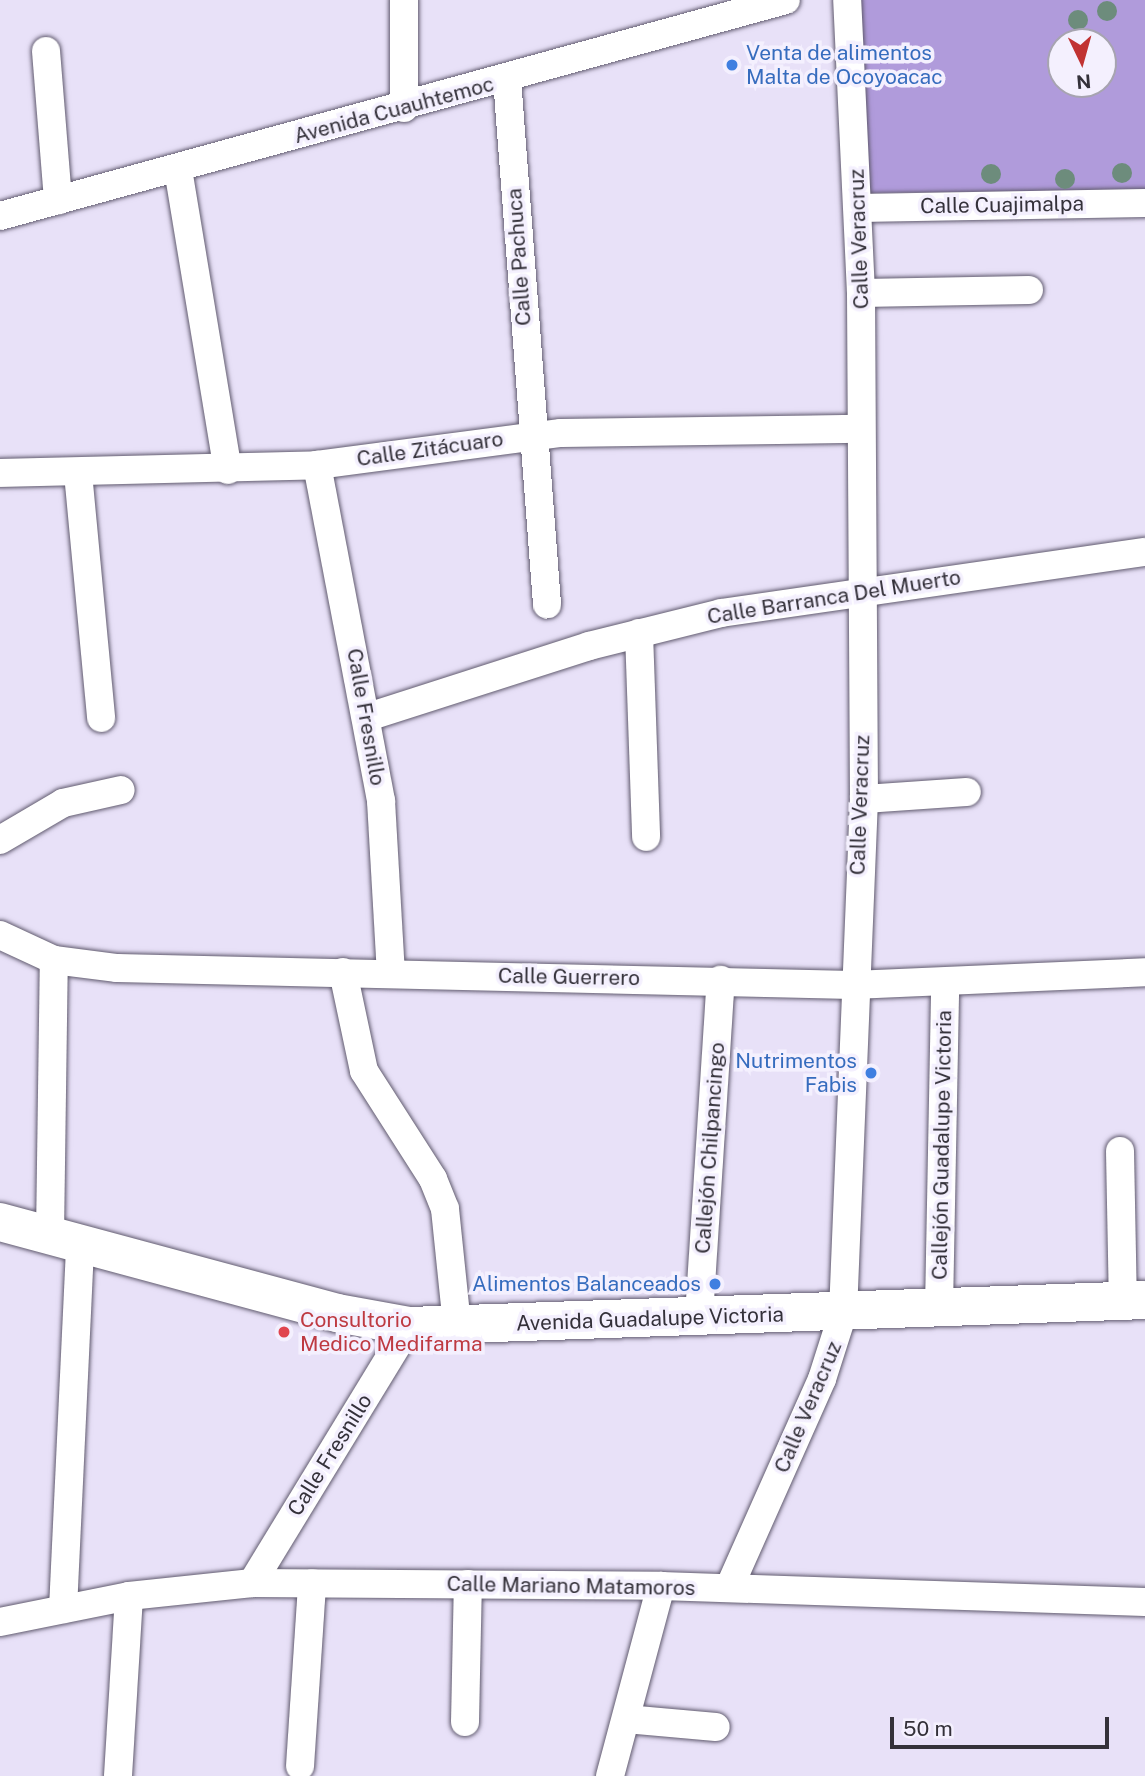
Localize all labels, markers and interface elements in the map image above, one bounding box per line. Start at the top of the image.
north arrow [1047,28,1117,98]
place label: Venta de alimentos Malta de Ocoyoacac [746,40,943,90]
marker: Venta de alimentos Malta de Ocoyoacac [724,57,740,73]
text: N [1075,70,1092,94]
street label: Avenida Cuauhtemoc [291,71,497,149]
street label: Calle Veracruz [844,168,874,310]
street label: Calle Pachuca [502,187,536,327]
street label: Calle Cuajimalpa [920,191,1084,219]
street label: Calle Zitácuaro [355,426,505,472]
street label: Calle Barranca Del Muerto [705,564,963,630]
street label: Calle Fresnillo [342,646,390,788]
street label: Calle Veracruz [845,734,875,876]
street label: Calle Guerrero [498,963,640,991]
street label: Callejón Guadalupe Victoria [927,1010,957,1280]
street label: Callejón Chilpancingo [690,1041,730,1255]
place label: Nutrimentos Fabis [735,1048,857,1098]
marker: Nutrimentos Fabis [863,1065,879,1081]
place label: Alimentos Balanceados [472,1271,701,1297]
marker: Alimentos Balanceados [707,1276,723,1292]
street label: Avenida Guadalupe Victoria [515,1302,785,1336]
place label: Consultorio Medico Medifarma [300,1307,483,1357]
marker: Consultorio Medico Medifarma [274,1322,294,1342]
street label: Calle Veracruz [769,1337,847,1477]
street label: Calle Fresnillo [282,1389,378,1521]
street label: Calle Mariano Matamoros [446,1571,696,1601]
scale bar [893,1702,1112,1746]
text: 50 m [903,1716,953,1741]

